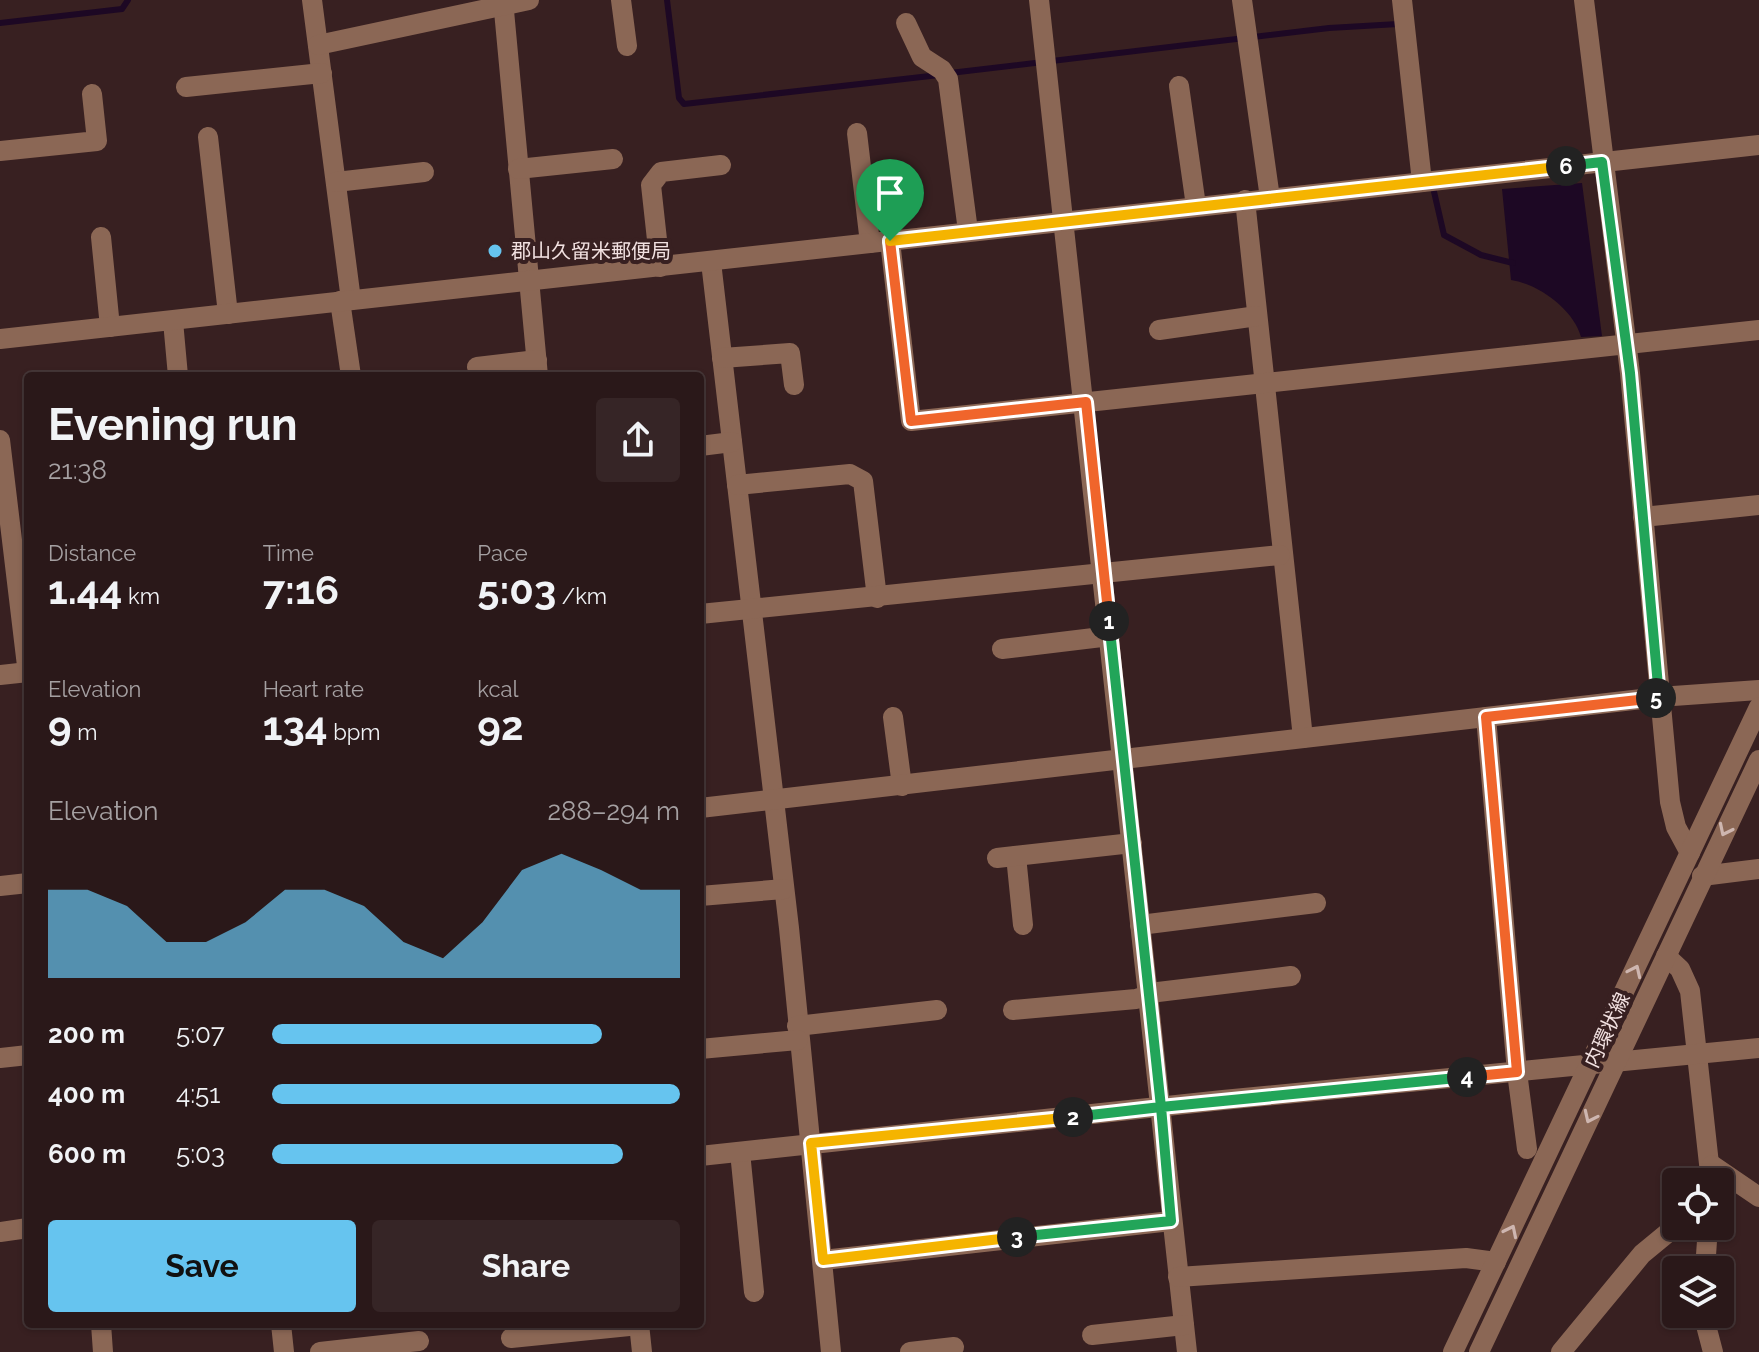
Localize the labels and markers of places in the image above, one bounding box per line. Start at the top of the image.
pin: 6 [1546,146,1586,186]
pin [856,159,924,241]
place label: 郡山久留米郵便局 [511,239,671,263]
marker: 郡山久留米郵便局 [486,242,504,260]
pin: 1 [1089,601,1129,641]
pin: 5 [1636,678,1676,718]
pin: 4 [1447,1057,1487,1097]
pin: 2 [1053,1097,1093,1137]
pin: 3 [997,1217,1037,1257]

